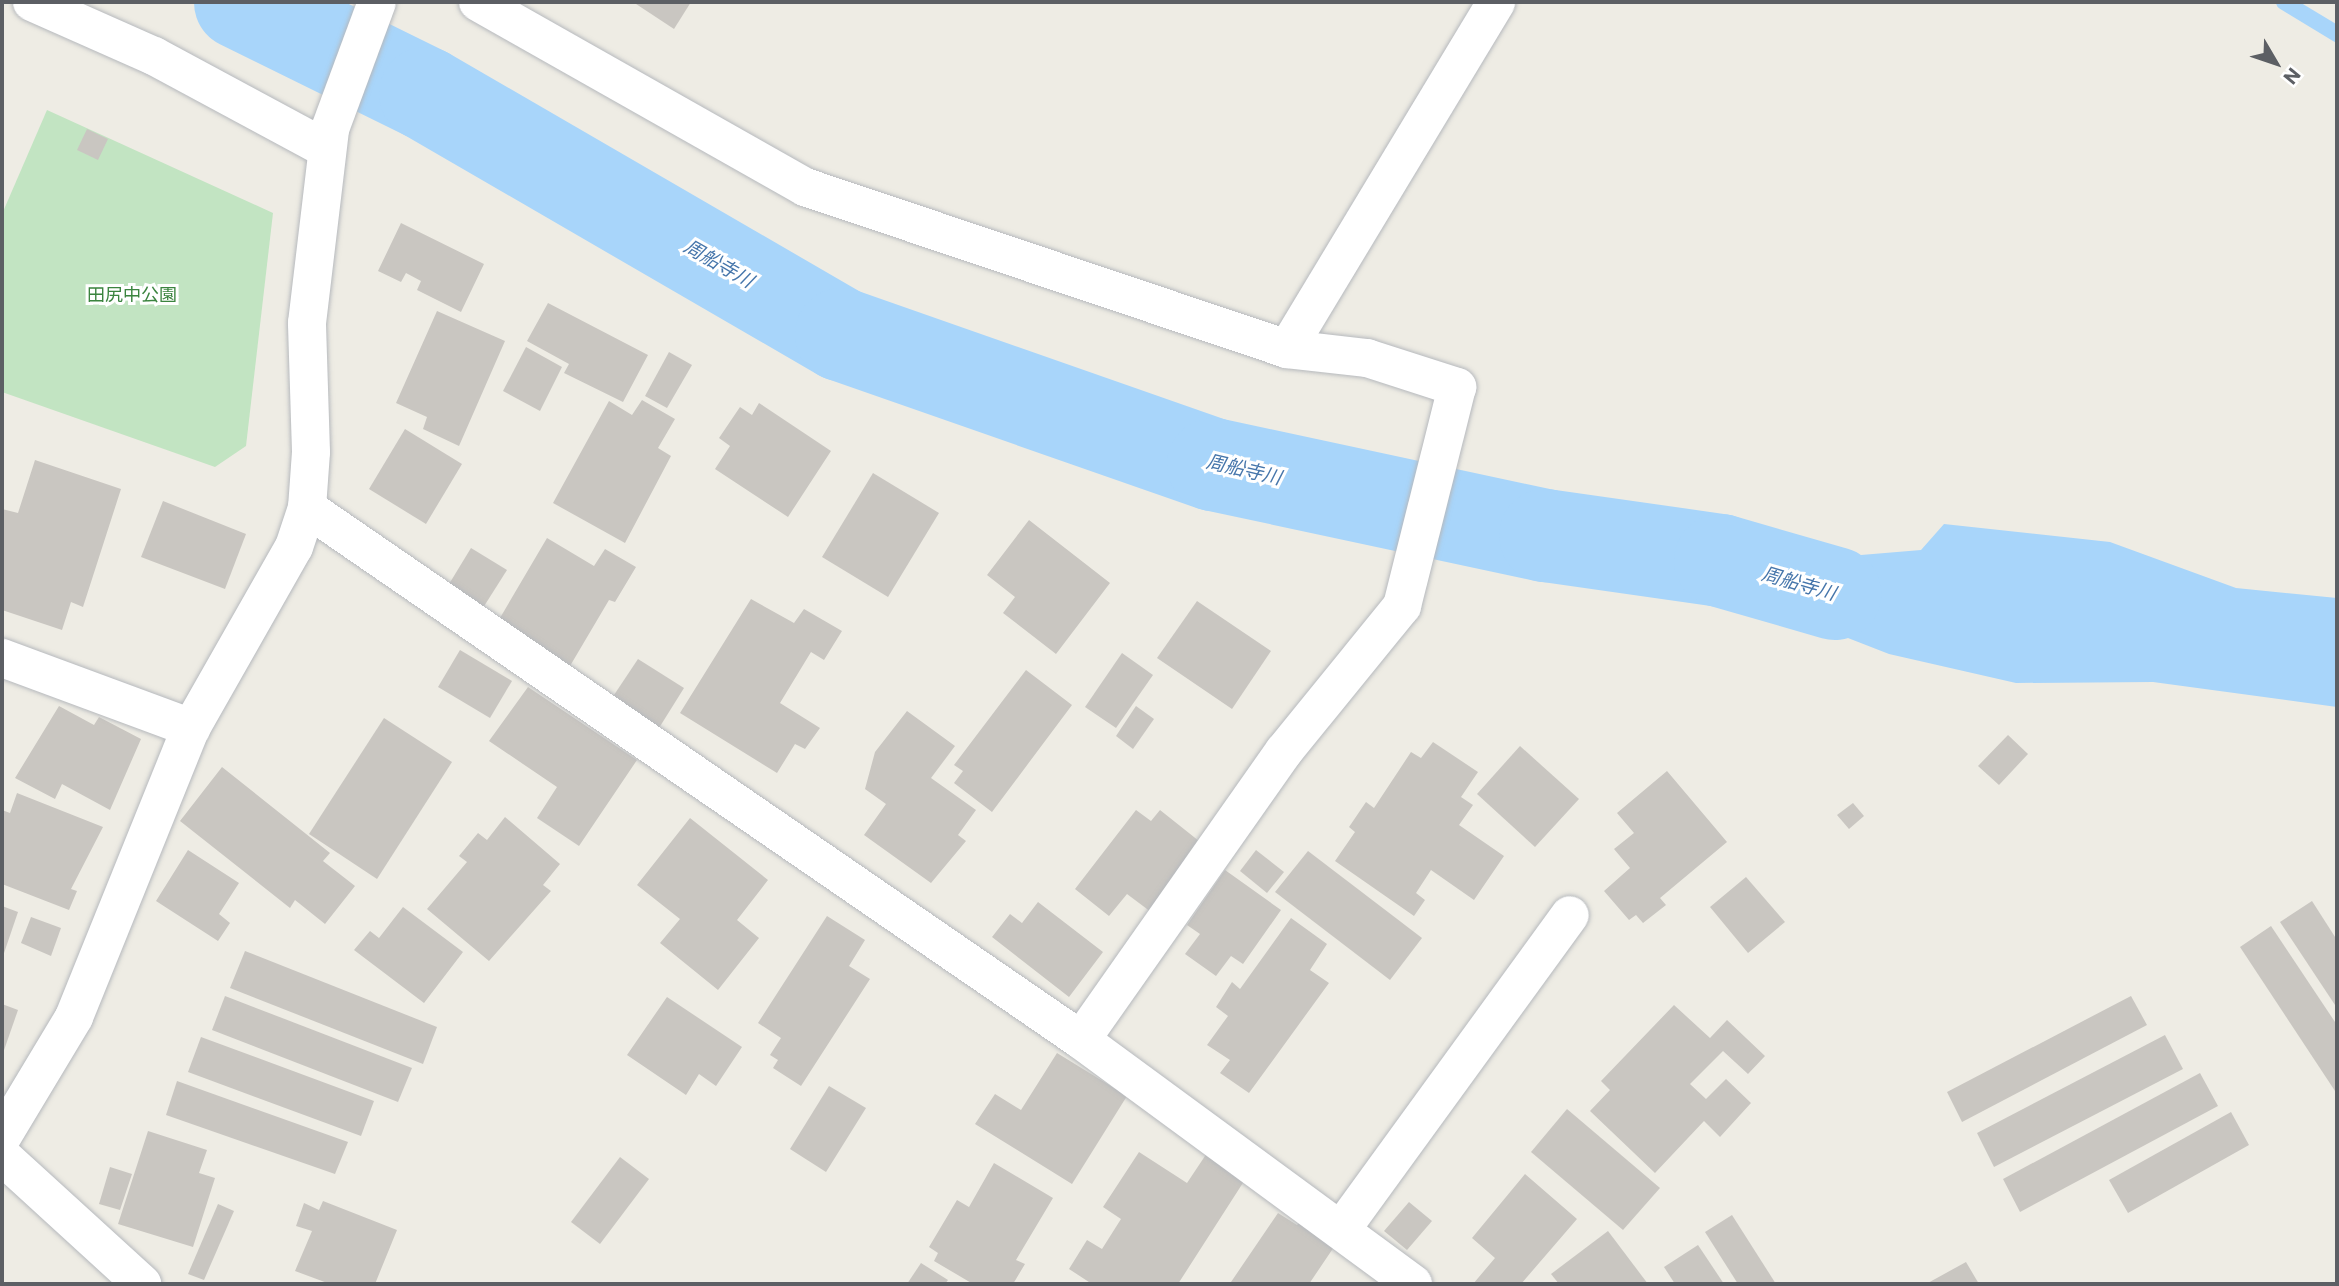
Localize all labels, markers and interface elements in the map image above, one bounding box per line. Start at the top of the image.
north arrow [2241,28,2311,98]
text: N [2279,64,2306,89]
water label: 周船寺川 [680,234,758,292]
park label: 田尻中公園 [87,283,177,305]
water label: 周船寺川 [1204,449,1284,489]
water label: 周船寺川 [1759,562,1839,604]

